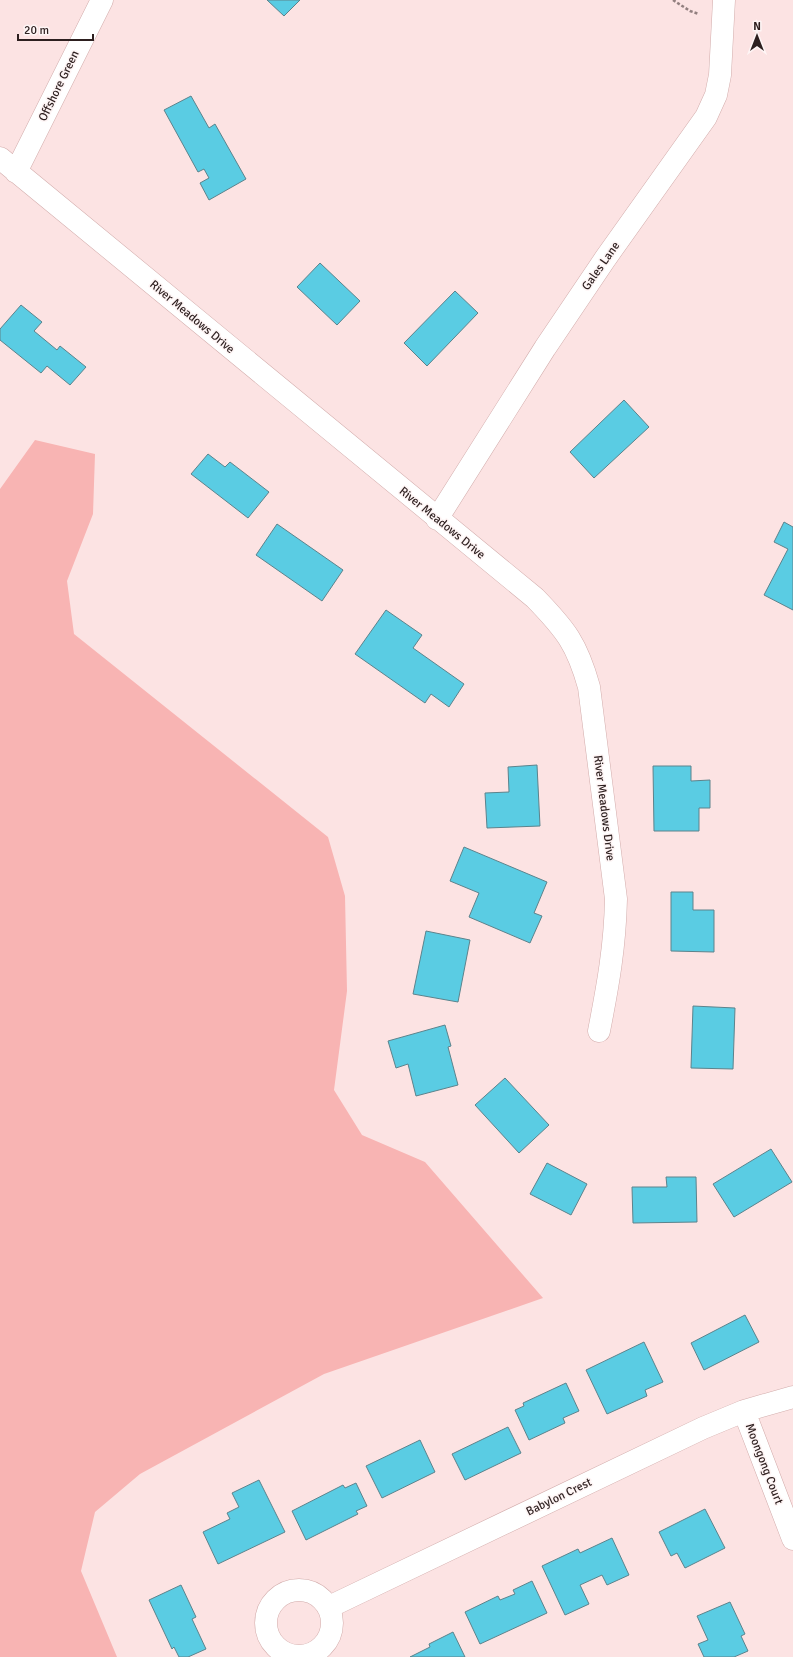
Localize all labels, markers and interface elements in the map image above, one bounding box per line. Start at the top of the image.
scale bar [18,16,93,42]
north arrow [737,16,777,56]
text: N [753,20,761,33]
text: 20 m [24,23,49,38]
street label: Offshore Green [35,48,83,124]
street label: Gales Lane [579,239,623,293]
street label: River Meadows Drive [146,277,238,357]
street label: River Meadows Drive [396,484,488,562]
street label: River Meadows Drive [590,754,618,862]
street label: Moongong Court [742,1421,786,1507]
street label: Babylon Crest [524,1475,594,1519]

